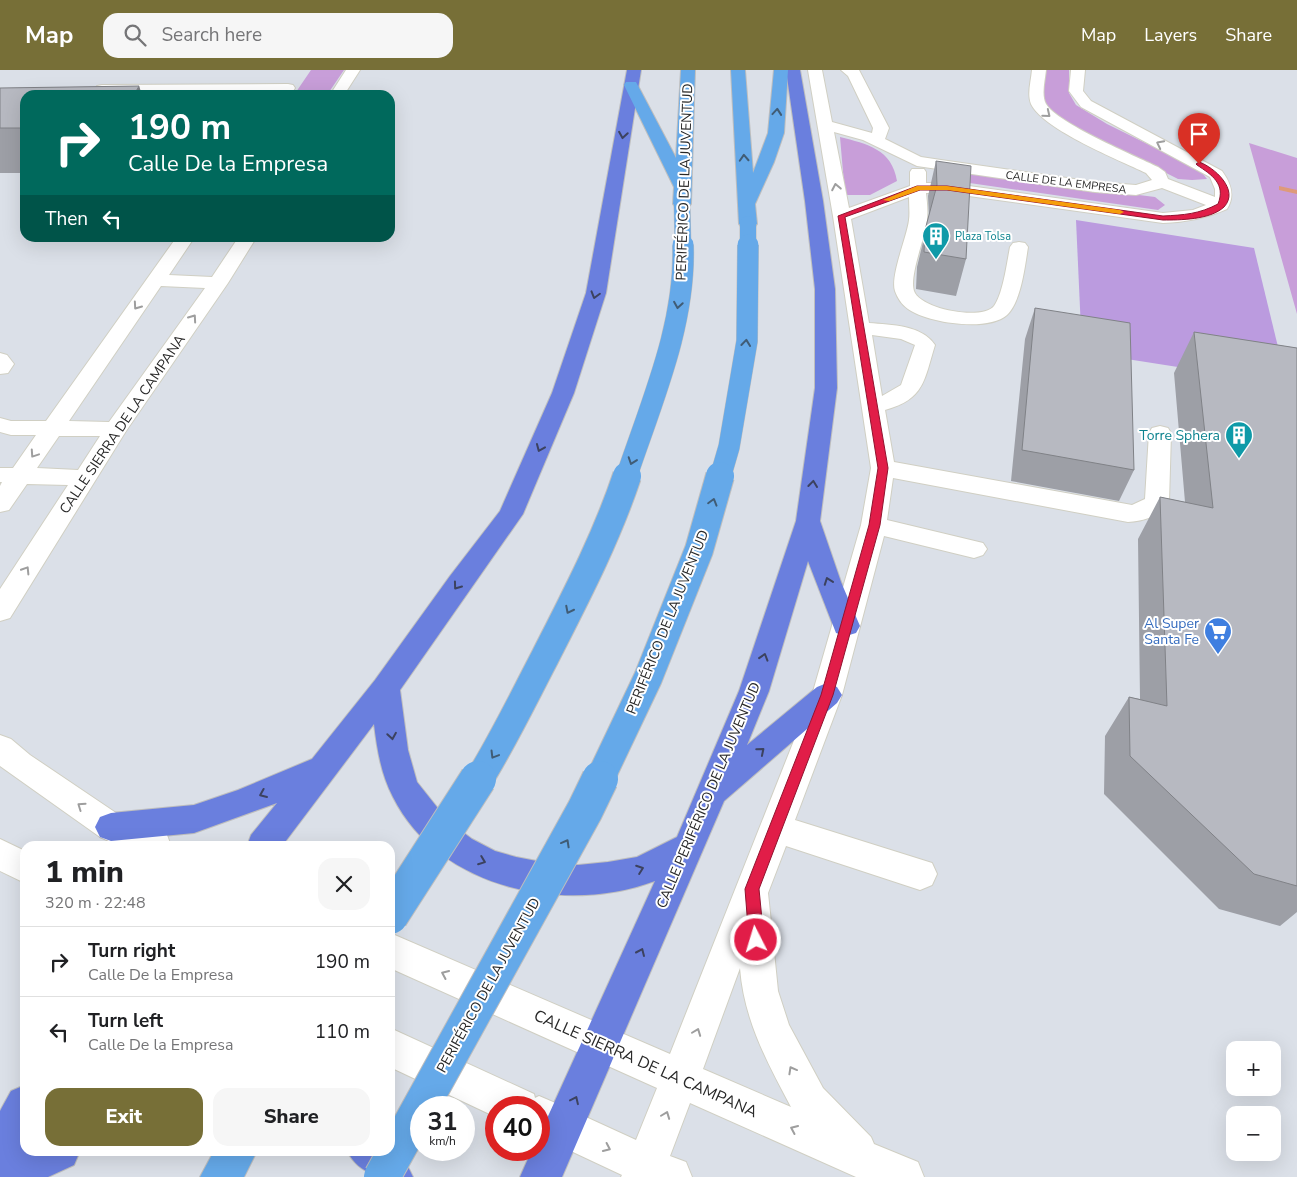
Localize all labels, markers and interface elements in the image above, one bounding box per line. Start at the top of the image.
search box [103,13,453,58]
text: Map [25,19,73,51]
icon: search [121,21,149,49]
text: Search here [161,22,262,48]
text: Map [1081,23,1116,47]
text: Layers [1144,23,1197,47]
text: Share [1225,23,1272,47]
street label: PERIFÉRICO DE LA JUVENTUD [672,83,697,281]
text: 190 m [128,104,231,151]
one-way arrow [772,107,783,115]
one-way arrow [1042,109,1051,118]
icon: right [45,110,110,175]
pin [1178,113,1220,164]
icon: arrive [1185,120,1213,148]
one-way arrow [619,131,629,140]
one-way arrow [1156,140,1165,150]
text: Calle De la Empresa [128,149,328,179]
one-way arrow [738,154,749,162]
street label: CALLE DE LA EMPRESA [1005,168,1127,197]
one-way arrow [832,183,842,191]
icon: left [98,205,126,233]
text: Then [45,206,88,232]
building icon: Plaza Tolsa [921,221,951,260]
place label: Plaza Tolsa [955,229,1011,244]
one-way arrow [590,291,601,300]
one-way arrow [134,300,143,310]
one-way arrow [673,301,683,310]
one-way arrow [187,314,196,324]
street label: CALLE SIERRA DE LA CAMPANA [55,331,190,518]
one-way arrow [740,339,751,347]
building icon: Torre Sphera [1224,420,1254,459]
place label: Torre Sphera [1139,426,1220,445]
one-way arrow [535,443,546,452]
one-way arrow [31,448,40,457]
one-way arrow [628,456,638,465]
one-way arrow [807,480,818,488]
one-way arrow [707,497,718,506]
street label: PERIFÉRICO DE LA JUVENTUD [622,527,713,717]
one-way arrow [20,566,29,576]
one-way arrow [824,577,834,585]
one-way arrow [454,580,462,589]
one-way arrow [564,605,575,614]
place label: Al Super Santa Fe [1144,614,1199,649]
supermarket icon: Al Super Santa Fe [1203,616,1233,655]
one-way arrow [758,653,768,662]
street label: CALLE PERIFÉRICO DE LA JUVENTUD [652,679,765,911]
one-way arrow [386,732,396,741]
one-way arrow [756,747,765,756]
one-way arrow [491,749,501,758]
one-way arrow [259,789,267,799]
one-way arrow [78,803,87,812]
one-way arrow [560,840,570,849]
text: 1 min [45,852,124,893]
one-way arrow [477,855,486,865]
button: close [318,858,370,910]
one-way arrow [636,865,644,875]
text: 320 m · 22:48 [45,892,146,914]
street label: PERIFÉRICO DE LA JUVENTUD [432,894,545,1076]
position arrow [729,913,781,965]
text: Turn right [88,938,175,964]
icon: right [45,948,73,976]
one-way arrow [635,948,646,957]
text: 190 m [315,949,370,975]
text: Calle De la Empresa [88,964,234,986]
one-way arrow [441,970,450,981]
street label: CALLE SIERRA DE LA CAMPANA [530,1005,761,1123]
text: Turn left [88,1008,163,1034]
icon: left [45,1018,73,1046]
text: 110 m [315,1019,370,1045]
one-way arrow [691,1028,702,1037]
text: Calle De la Empresa [88,1034,234,1056]
map controls [1226,1041,1281,1161]
button: + [1226,1041,1281,1096]
one-way arrow [788,1066,798,1075]
button: Exit [45,1088,203,1146]
button: Share [213,1088,370,1146]
speed limit sign: 40 [485,1096,550,1161]
one-way arrow [569,1097,579,1106]
text: 31 [427,1105,458,1139]
button: − [1226,1106,1281,1161]
one-way arrow [660,1111,670,1120]
one-way arrow [790,1125,799,1135]
text: km/h [429,1133,456,1149]
one-way arrow [602,1141,611,1152]

